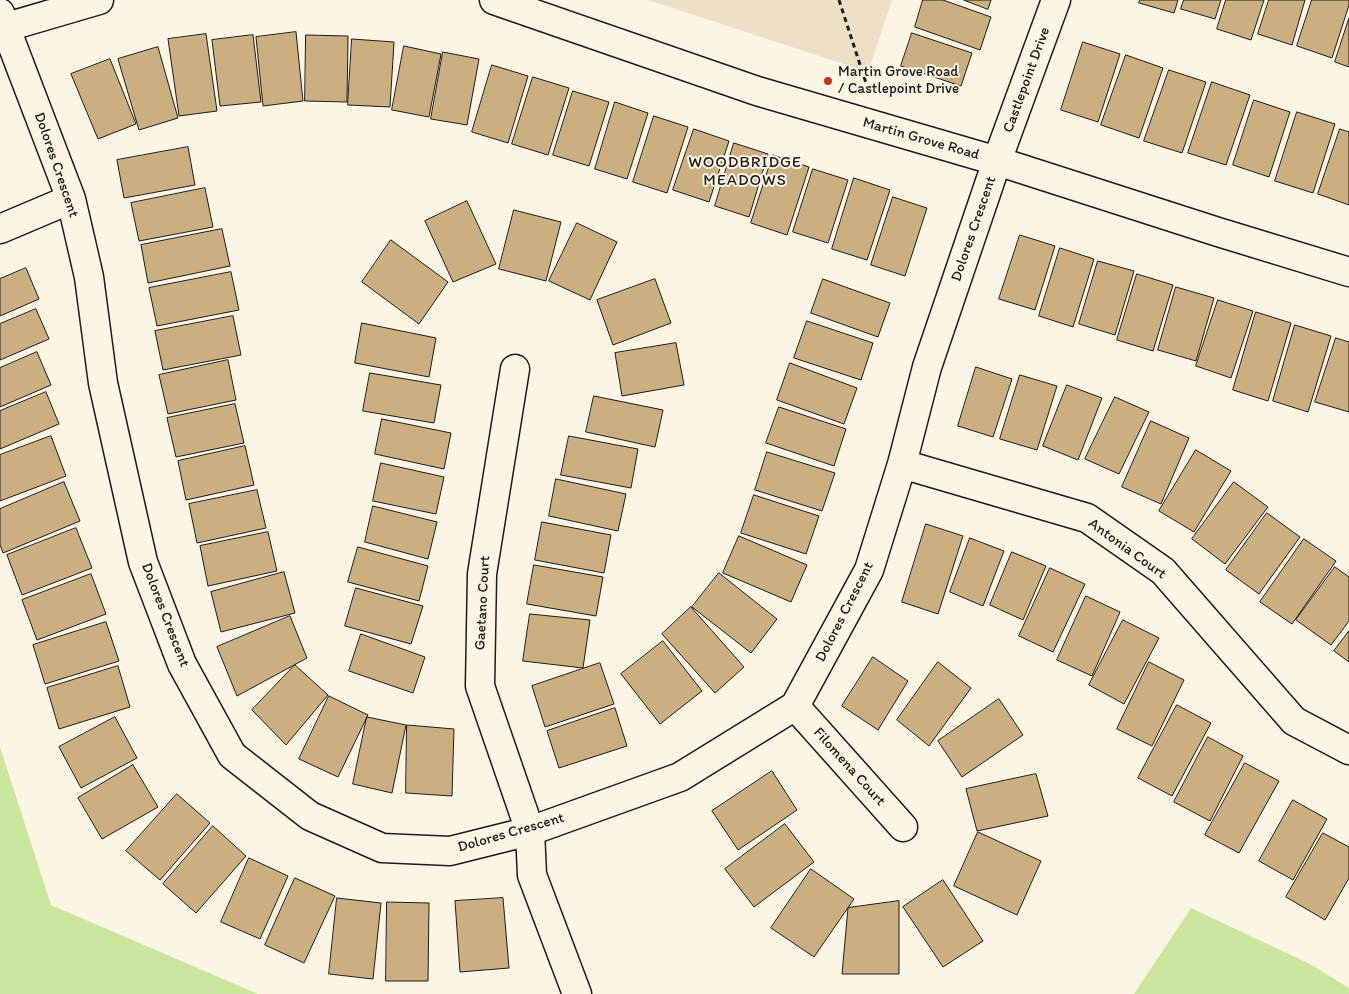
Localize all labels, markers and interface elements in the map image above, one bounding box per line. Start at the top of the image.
street label: Castlepoint Drive [1000,25,1054,135]
place label: Martin Grove Road / Castlepoint Drive [838,63,959,98]
marker: Martin Grove Road / Castlepoint Drive [822,75,834,87]
street label: Dolores Crescent [30,110,82,220]
street label: Martin Grove Road [861,114,981,164]
district label: WOODBRIDGE MEADOWS [687,153,803,191]
street label: Dolores Crescent [948,174,1000,284]
street label: Antonia Court [1085,515,1169,583]
street label: Gaetano Court [472,555,494,651]
street label: Dolores Crescent [812,559,878,665]
street label: Dolores Crescent [137,560,193,670]
street label: Filomena Court [809,724,889,810]
street label: Dolores Crescent [456,809,566,857]

